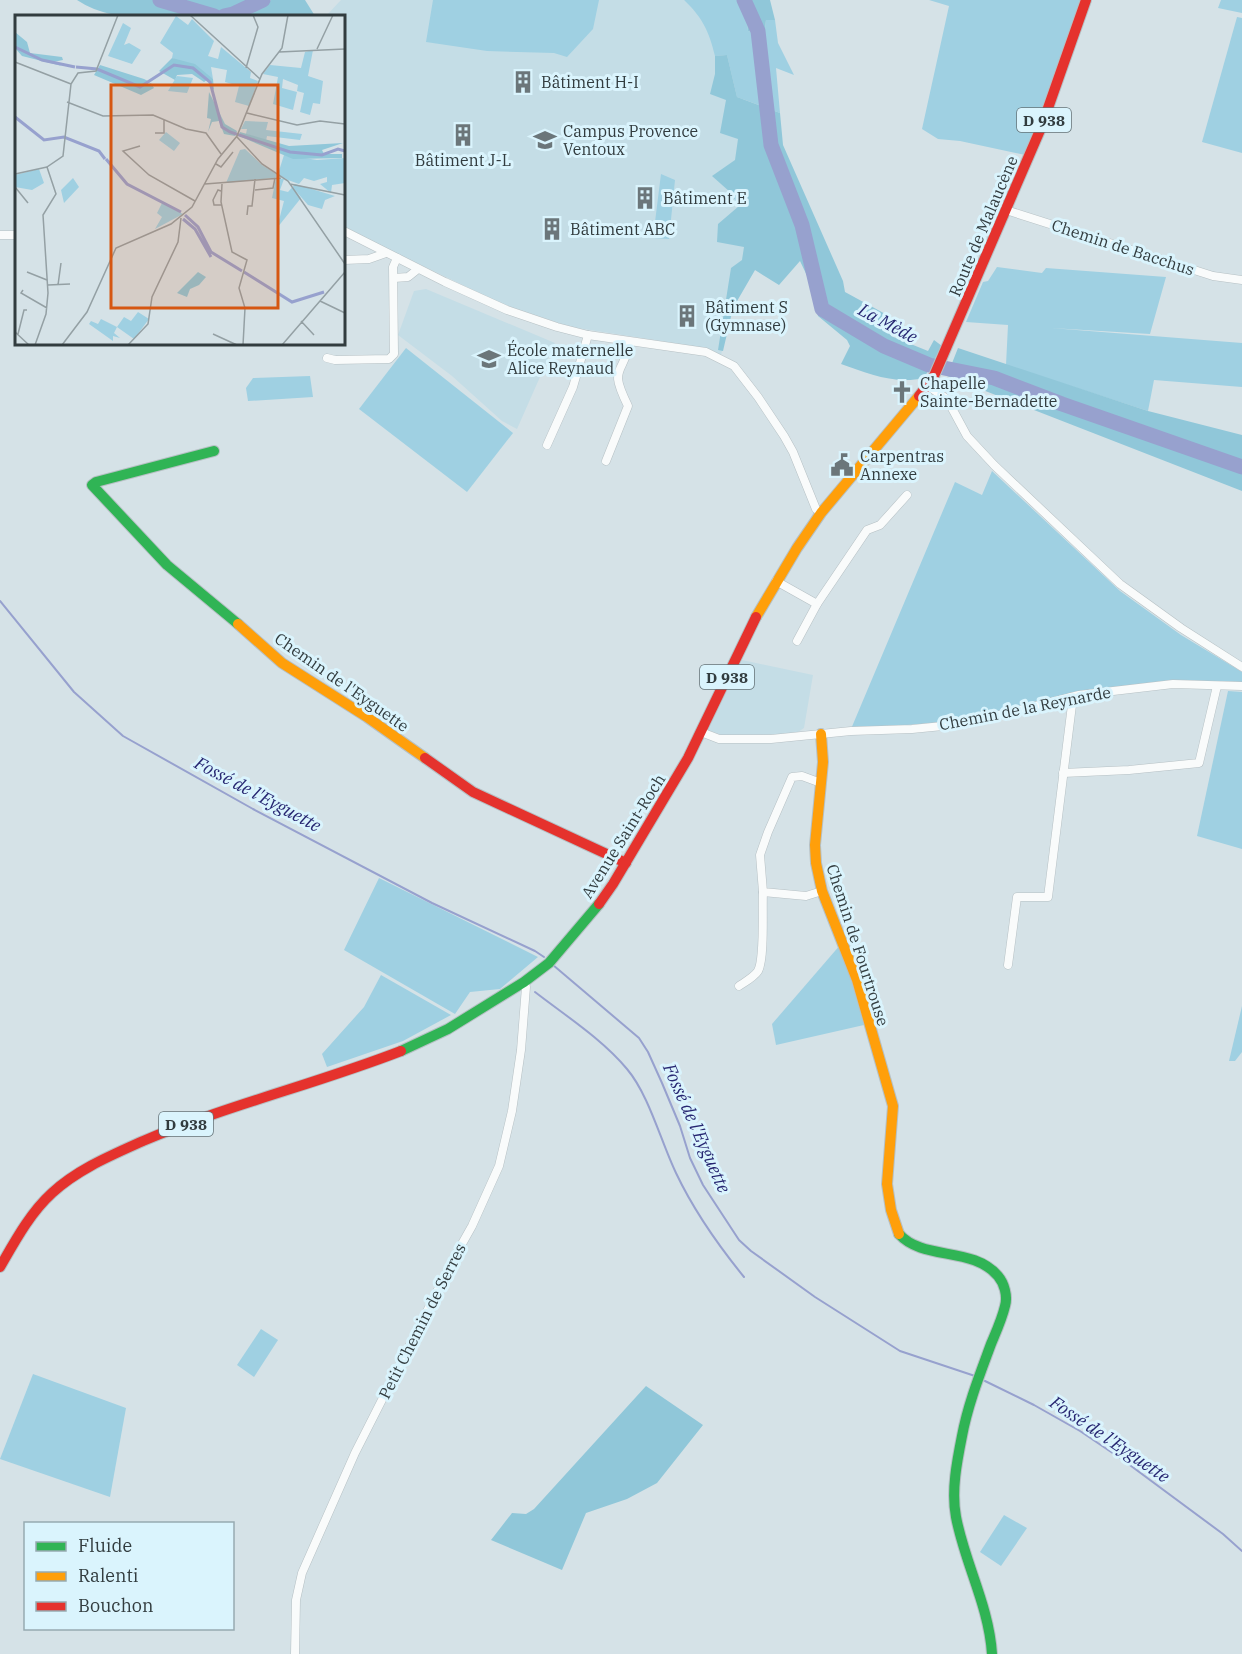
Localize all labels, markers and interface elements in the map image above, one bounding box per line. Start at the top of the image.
inset map [15,15,345,345]
building icon: Bâtiment H-I [510,69,536,95]
place label: Bâtiment H-I [541,72,639,92]
road number: D 938 [1017,108,1071,132]
place label: Campus Provence Ventoux [563,121,698,159]
building icon: Bâtiment J-L [450,122,476,148]
school or university icon: Campus Provence Ventoux [532,127,558,153]
place label: Bâtiment J-L [415,150,511,170]
street label: Route de Malaucène [944,153,1022,299]
building icon: Bâtiment E [632,185,658,211]
place label: Bâtiment E [663,188,747,208]
street label: Chemin de Bacchus [1049,215,1197,279]
building icon: Bâtiment ABC [539,216,565,242]
place label: Bâtiment ABC [570,219,675,239]
place label: Bâtiment S (Gymnase) [705,297,788,335]
water label: La Mède [854,297,921,348]
building icon: Bâtiment S (Gymnase) [674,303,700,329]
place label: École maternelle Alice Reynaud [507,339,633,378]
school or university icon: École maternelle Alice Reynaud [476,346,502,372]
place label: Chapelle Sainte-Bernadette [920,373,1057,411]
church icon: Chapelle Sainte-Bernadette [889,379,915,405]
place label: Carpentras Annexe [860,446,944,484]
public building icon: Carpentras Annexe [829,452,855,478]
street label: Chemin de l'Eyguette [271,628,413,736]
road number: D 938 [700,665,754,689]
street label: Chemin de la Reynarde [938,682,1112,734]
water label: Fossé de l'Eyguette [190,751,325,837]
street label: Avenue Saint-Roch [577,770,669,902]
street label: Chemin de Fourtrouse [822,862,894,1028]
water label: Fossé de l'Eyguette [658,1059,736,1196]
road number: D 938 [159,1112,213,1136]
street label: Petit Chemin de Serres [374,1240,470,1402]
water label: Fossé de l'Eyguette [1045,1390,1174,1488]
legend [24,1522,234,1630]
text: Fluide [78,1534,132,1557]
text: Ralenti [78,1564,139,1587]
text: Bouchon [78,1594,154,1617]

